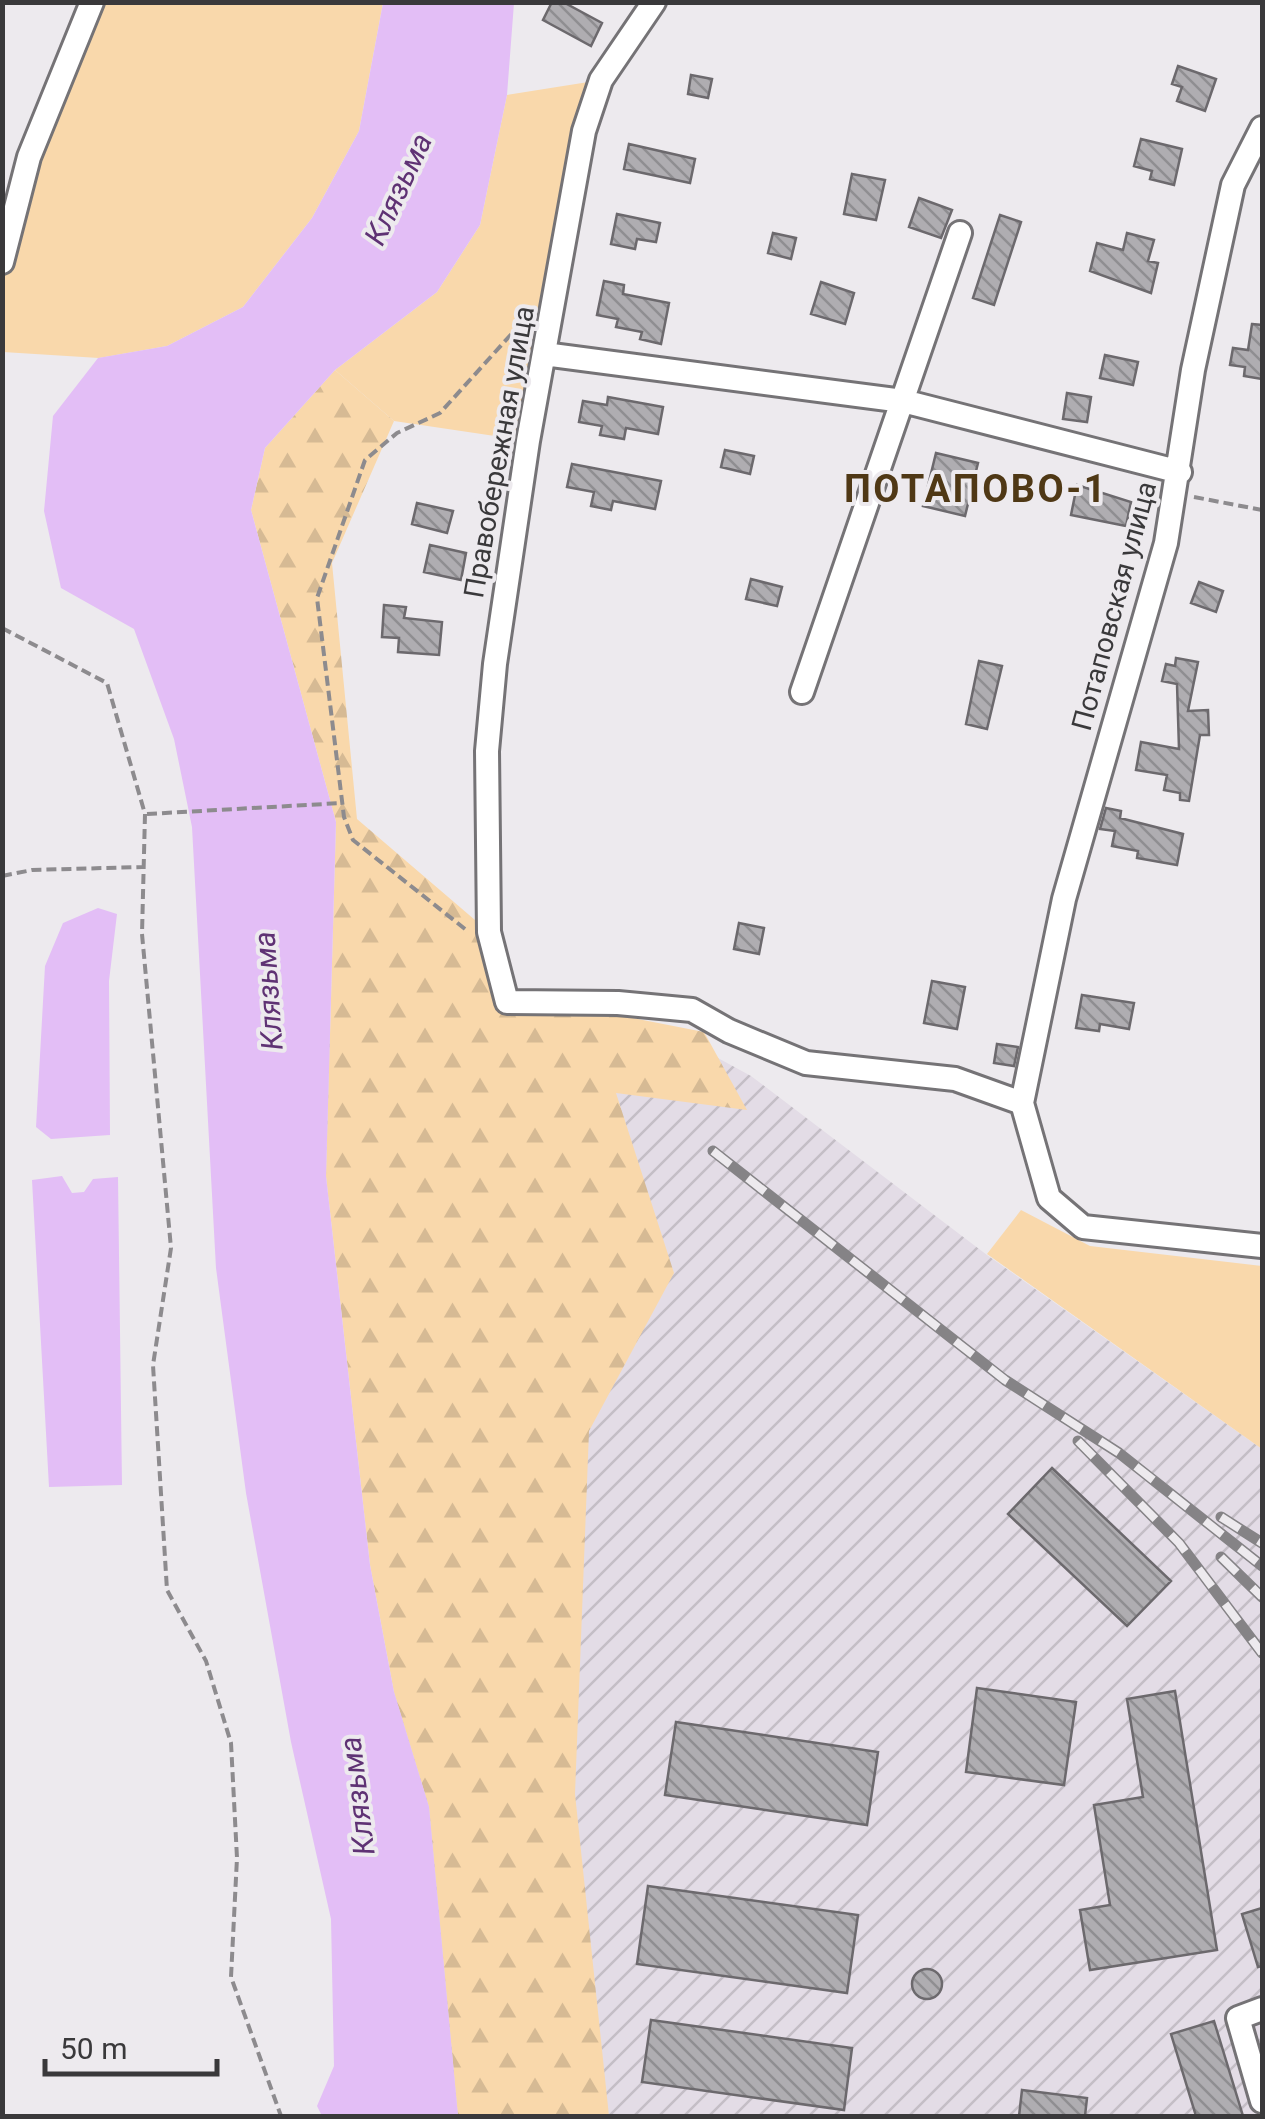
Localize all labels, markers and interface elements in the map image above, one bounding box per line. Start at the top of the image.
water label: Клязьма [357,127,439,251]
street label: Правобережная улица [457,303,541,601]
district label: ПОТАПОВО-1 [844,467,1108,511]
street label: Потаповская улица [1065,478,1163,734]
water label: Клязьма [246,930,290,1052]
water label: Клязьма [332,1735,382,1857]
scale bar [45,2014,218,2076]
text: 50 m [60,2031,127,2066]

